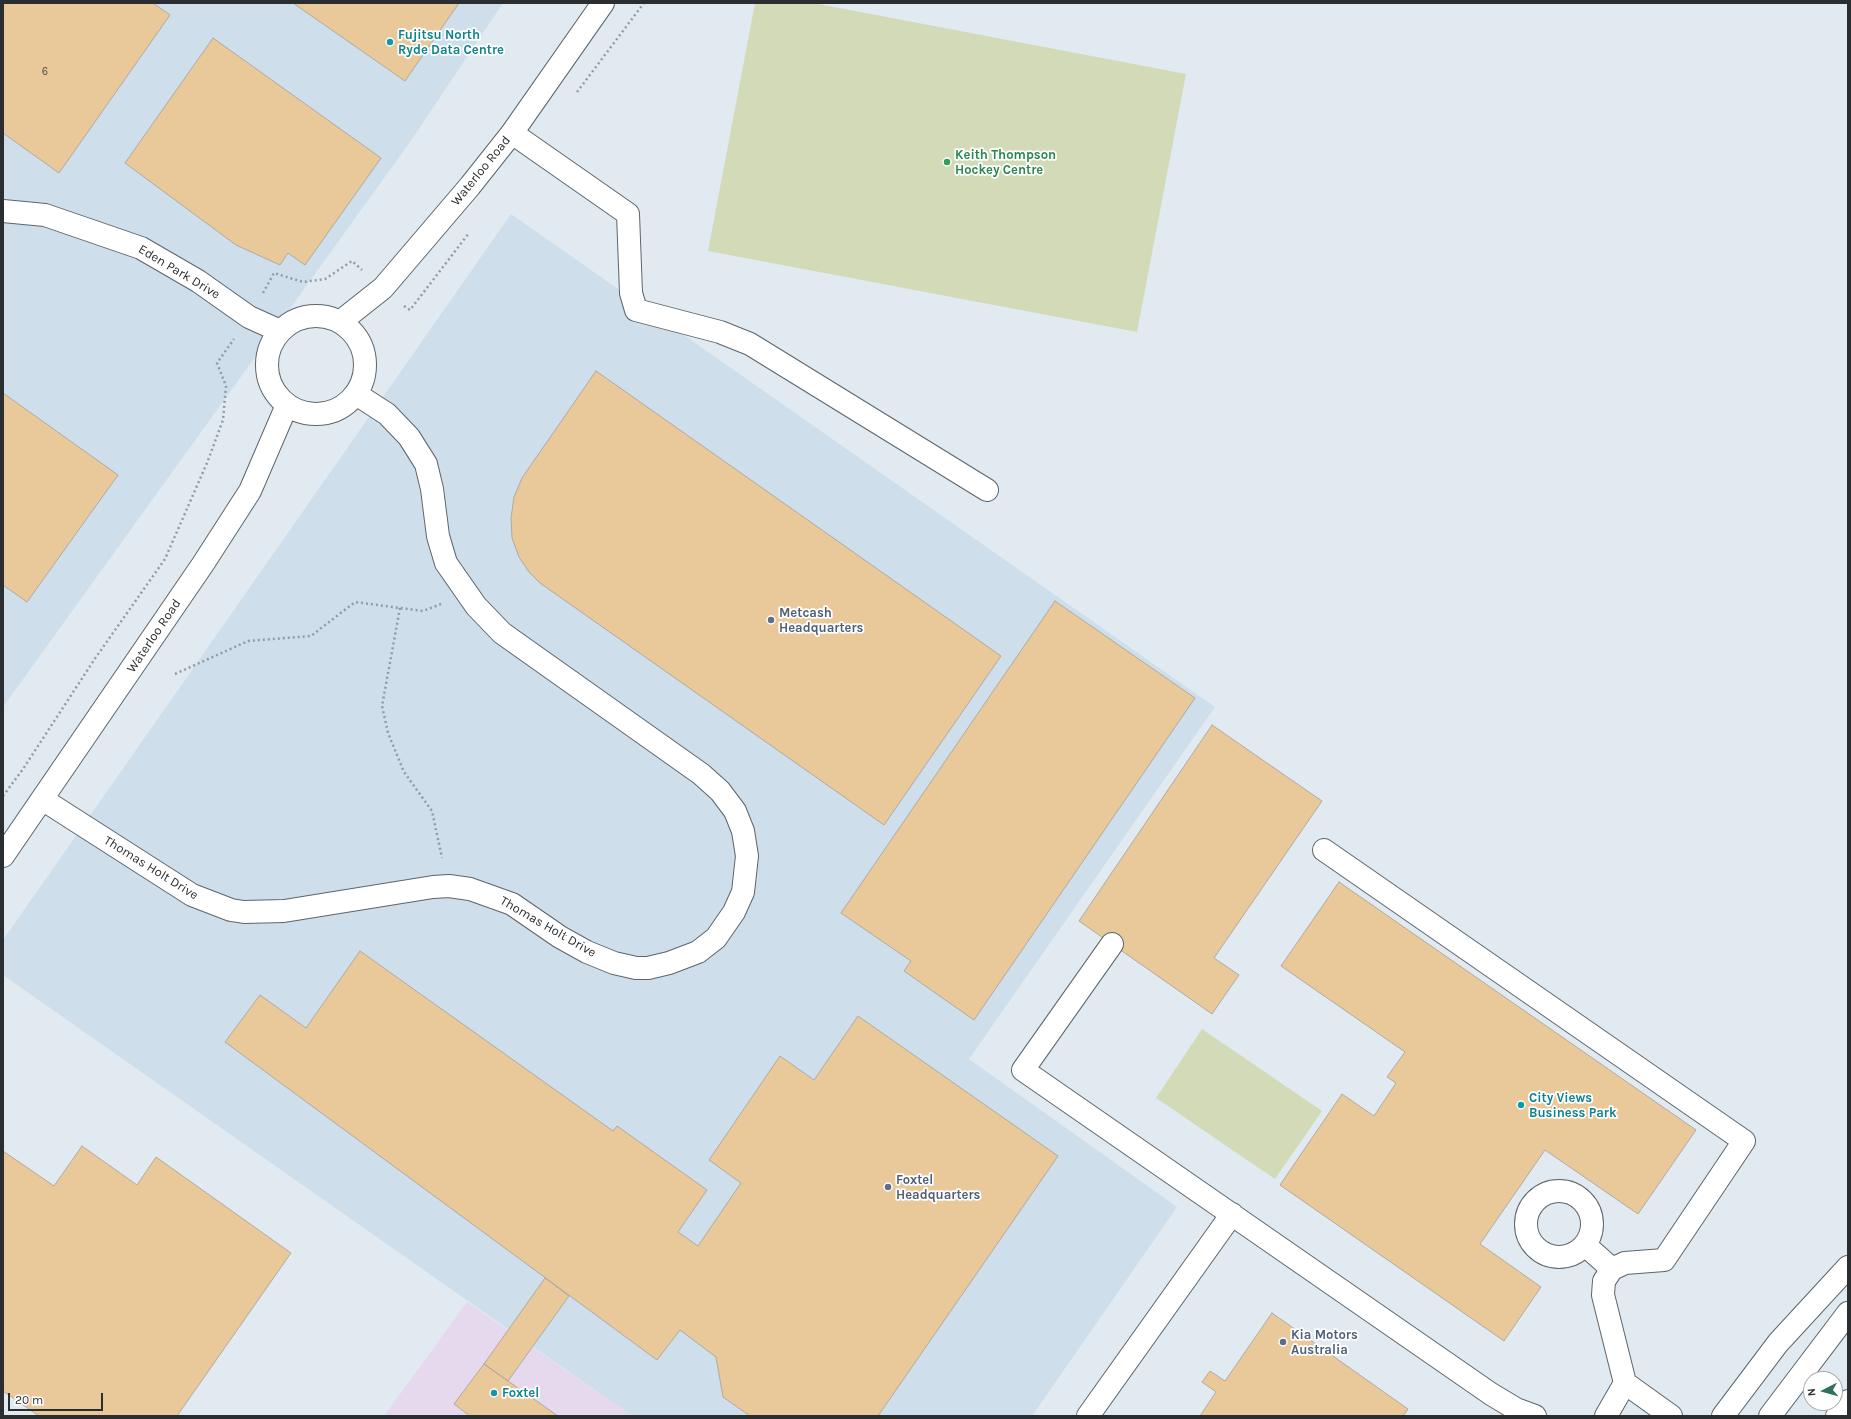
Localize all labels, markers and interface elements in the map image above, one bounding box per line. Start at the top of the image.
place label: Fujitsu North Ryde Data Centre [398,27,504,58]
marker: Fujitsu North Ryde Data Centre [385,37,395,47]
house number: 6 [42,65,48,79]
street label: Waterloo Road [448,133,514,209]
place label: Keith Thompson Hockey Centre [955,147,1056,178]
marker: Keith Thompson Hockey Centre [942,157,952,167]
street label: Eden Park Drive [135,242,223,302]
street label: Waterloo Road [124,596,184,676]
place label: Metcash Headquarters [779,605,863,636]
marker: Metcash Headquarters [766,615,776,625]
street label: Thomas Holt Drive [101,833,201,903]
street label: Thomas Holt Drive [497,893,599,961]
place label: City Views Business Park [1529,1090,1617,1121]
marker: City Views Business Park [1516,1100,1526,1110]
place label: Foxtel Headquarters [896,1172,980,1203]
marker: Foxtel Headquarters [883,1182,893,1192]
place label: Kia Motors Australia [1291,1327,1358,1358]
marker: Kia Motors Australia [1278,1337,1288,1347]
north arrow [1803,1371,1843,1411]
scale bar [10,1385,105,1411]
place label: Foxtel [502,1385,539,1401]
marker: Foxtel [489,1388,499,1398]
text: N [1805,1388,1818,1397]
text: 20 m [15,1393,43,1407]

